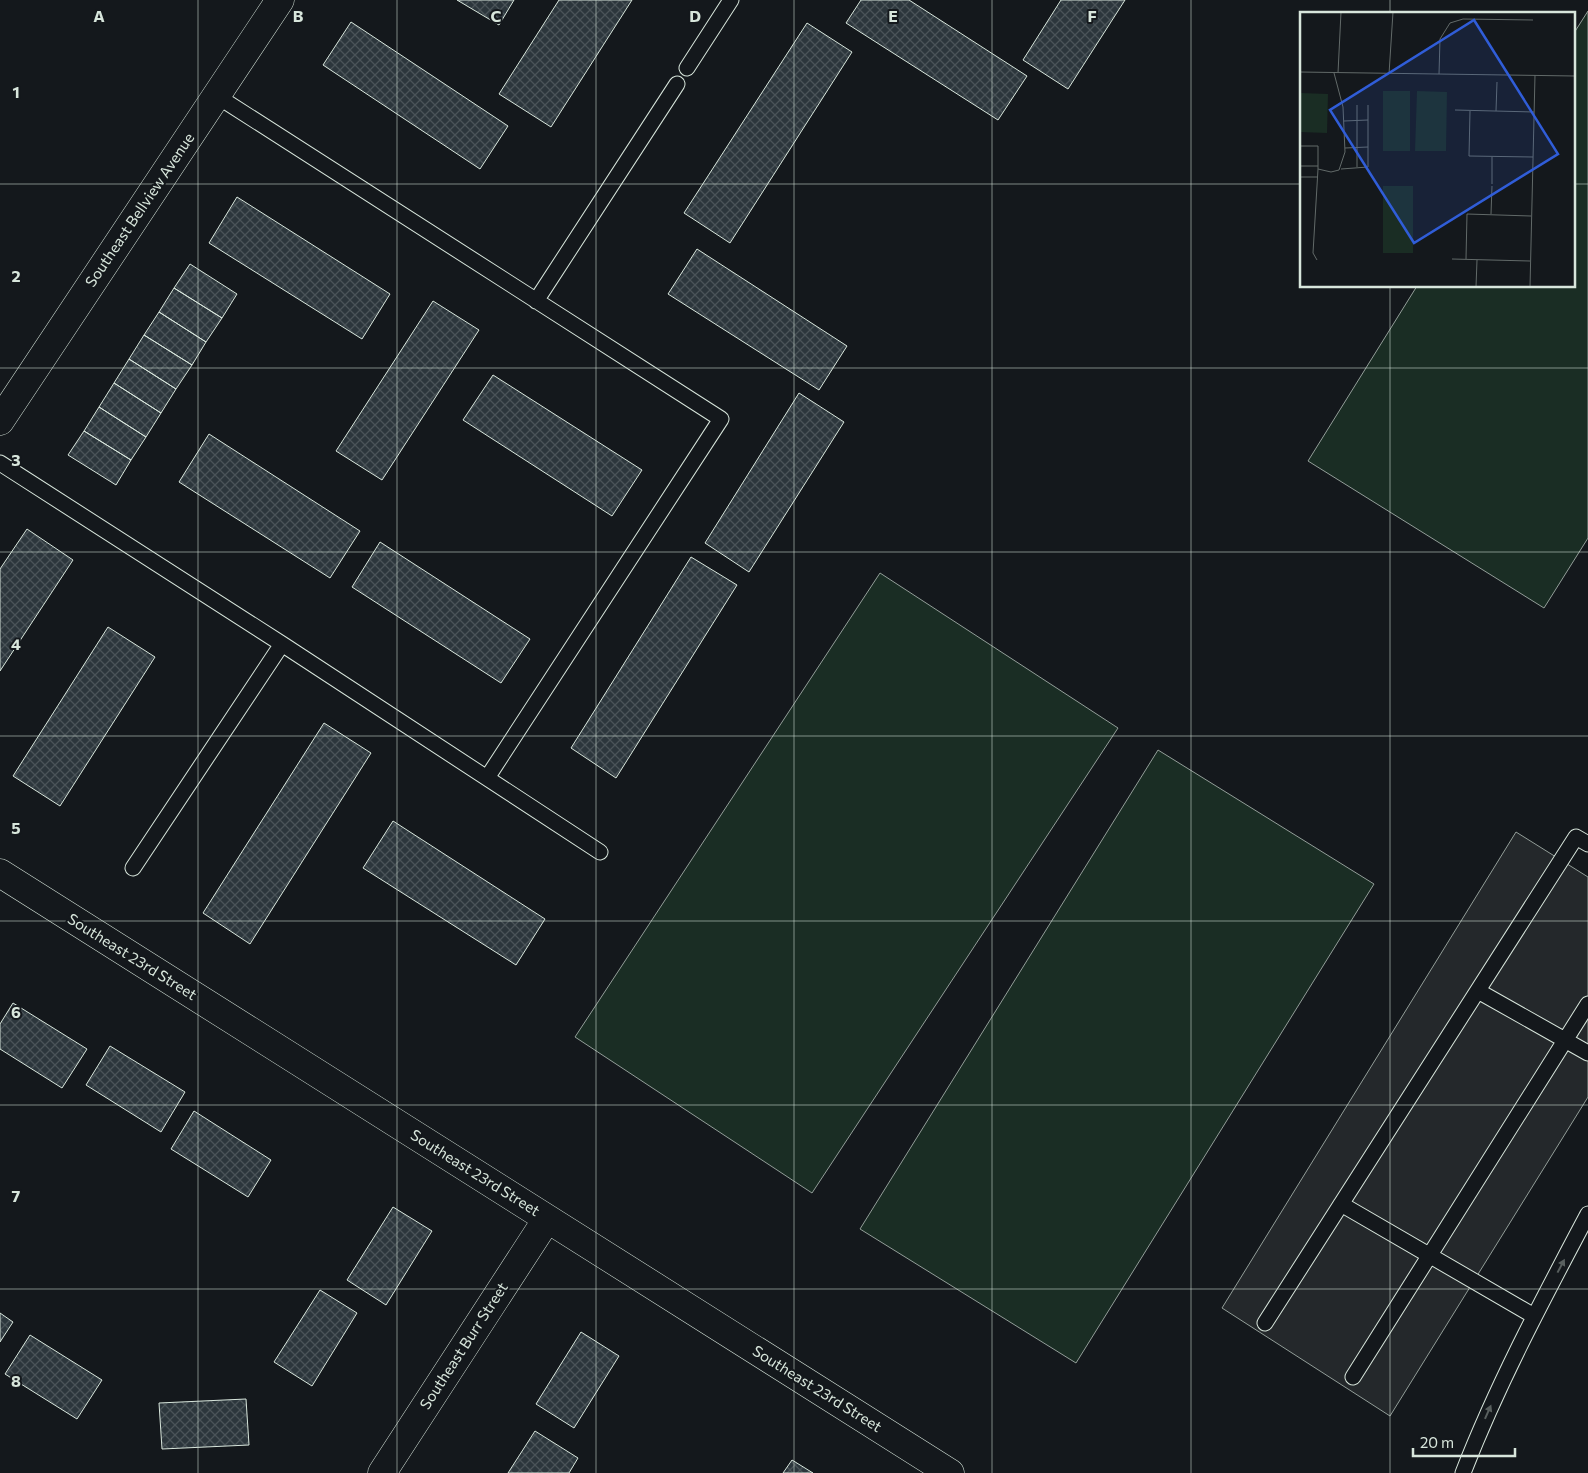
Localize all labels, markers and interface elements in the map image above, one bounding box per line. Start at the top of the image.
text: A [93,6,105,25]
text: B [293,6,304,25]
text: C [491,6,502,25]
text: D [689,6,701,25]
text: E [888,6,898,25]
text: F [1087,6,1097,25]
inset map [1300,12,1576,288]
text: 1 [12,82,20,101]
street label: Southeast Bellview Avenue [81,129,198,290]
text: 2 [11,266,21,285]
text: 3 [11,450,21,469]
text: 4 [11,634,21,653]
text: 5 [11,818,21,837]
street label: Southeast 23rd Street [65,909,200,1003]
text: 6 [11,1002,21,1021]
street label: Southeast 23rd Street [408,1125,543,1219]
text: 7 [12,1186,21,1205]
one-way arrow [1556,1260,1565,1273]
street label: Southeast Burr Street [415,1279,511,1412]
street label: Southeast 23rd Street [750,1341,885,1435]
text: 8 [11,1371,21,1390]
one-way arrow [1485,1405,1493,1419]
scale bar [1413,1426,1516,1458]
text: 20 m [1420,1433,1454,1451]

